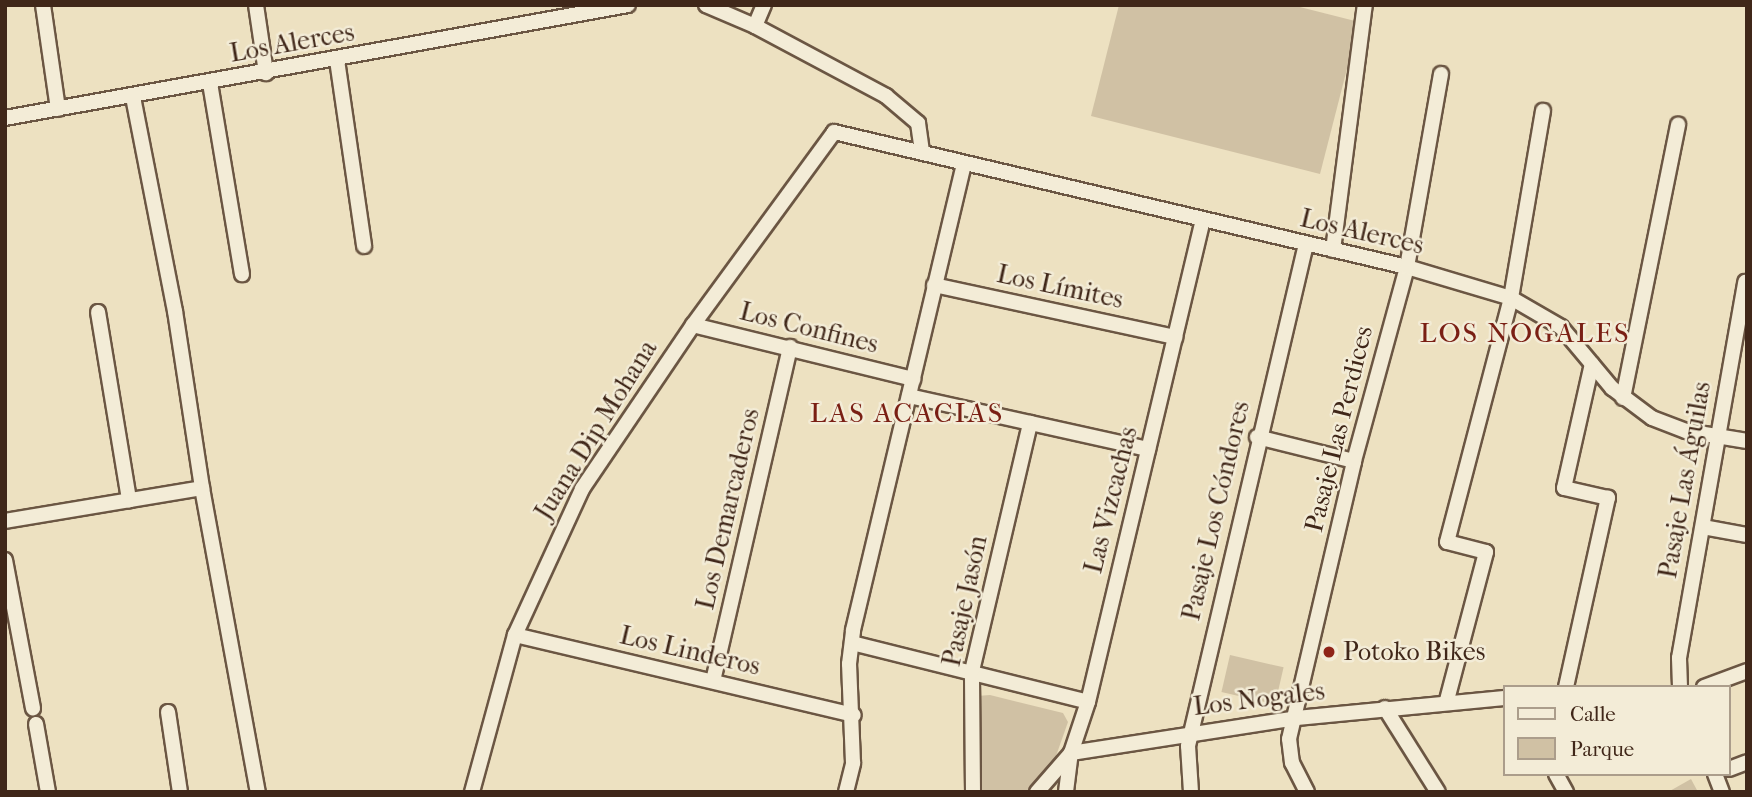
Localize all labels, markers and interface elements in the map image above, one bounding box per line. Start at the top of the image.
street label: Los Alerces [227,17,357,69]
street label: Los Alerces [1297,203,1427,261]
street label: Los Límites [994,258,1126,316]
street label: Los Confines [736,296,882,360]
district label: LOS NOGALES [1421,316,1629,350]
street label: Pasaje Las Perdices [1298,323,1380,535]
street label: Juana Dip Mohana [528,334,664,526]
street label: Pasaje Las Águilas [1652,379,1718,581]
district label: LAS ACACIAS [811,396,1003,430]
street label: Pasaje Los Cóndores [1176,398,1256,624]
street label: Los Demarcaderos [690,405,766,613]
street label: Las Vizcachas [1078,423,1144,577]
street label: Pasaje Jasón [936,533,994,669]
street label: Los Linderos [617,620,763,682]
place label: Potoko Bikes [1343,636,1485,668]
marker: Potoko Bikes [1321,644,1337,660]
street label: Los Nogales [1192,675,1326,723]
legend [1504,685,1731,776]
text: Calle [1570,702,1616,726]
text: Parque [1570,737,1634,761]

